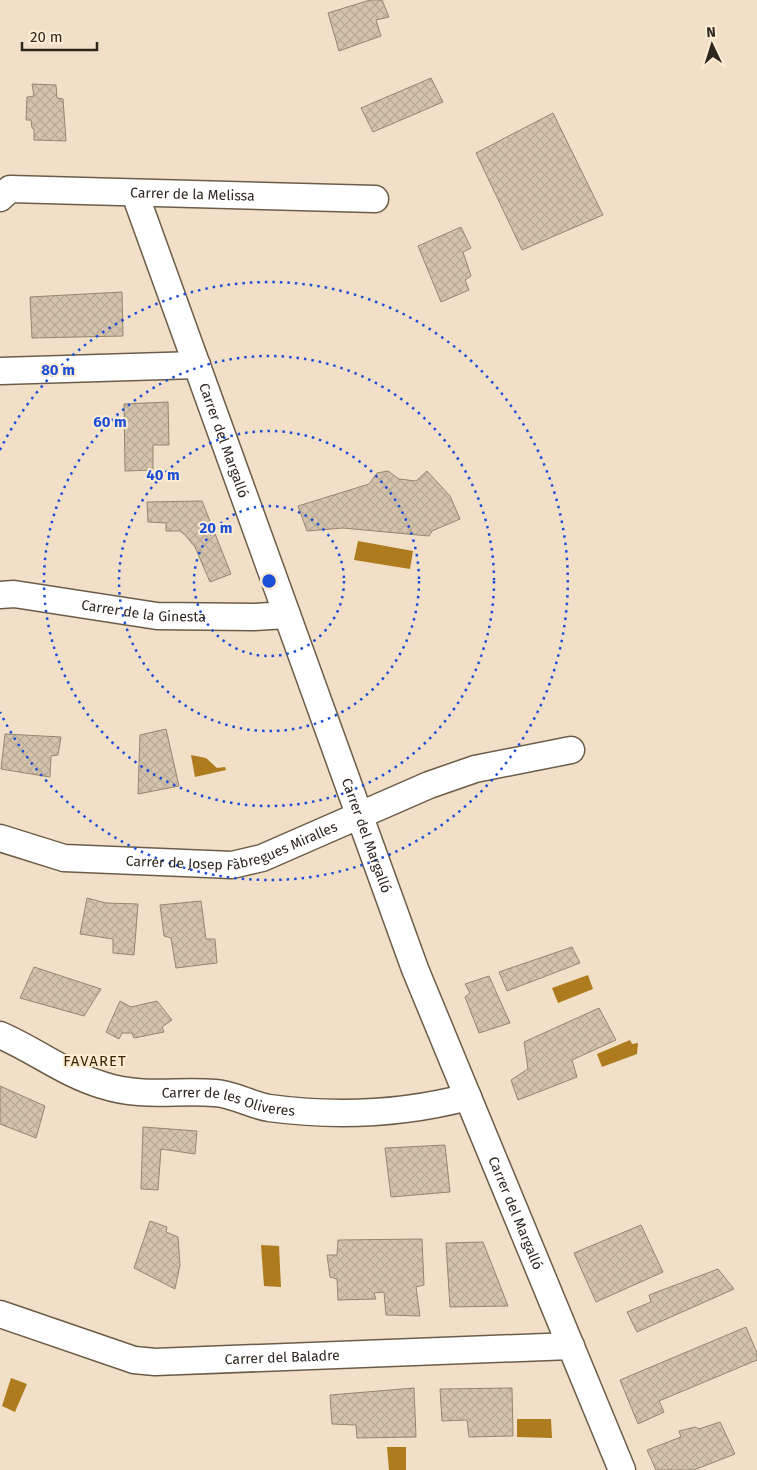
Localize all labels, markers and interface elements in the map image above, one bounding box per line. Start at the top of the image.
scale bar [22,20,98,52]
north arrow [687,20,737,70]
text: N [706,24,716,41]
text: 20 m [30,28,63,46]
street label: Carrer de la Melissa [130,184,255,205]
text: 80 m [41,361,75,379]
street label: Carrer del Margalló [195,381,252,500]
text: 60 m [93,413,127,431]
text: 40 m [146,466,180,484]
text: 20 m [200,519,232,537]
centre of rings [260,572,278,590]
street label: Carrer de la Ginesta [80,596,206,626]
street label: Carrer del Margalló [338,776,395,895]
street label: Carrer de Josep Fàbregues Miralles [125,818,340,874]
district label: FAVARET [63,1052,127,1070]
street label: Carrer de les Oliveres [161,1084,296,1120]
street label: Carrer del Margalló [484,1154,546,1272]
street label: Carrer del Baladre [224,1347,340,1368]

